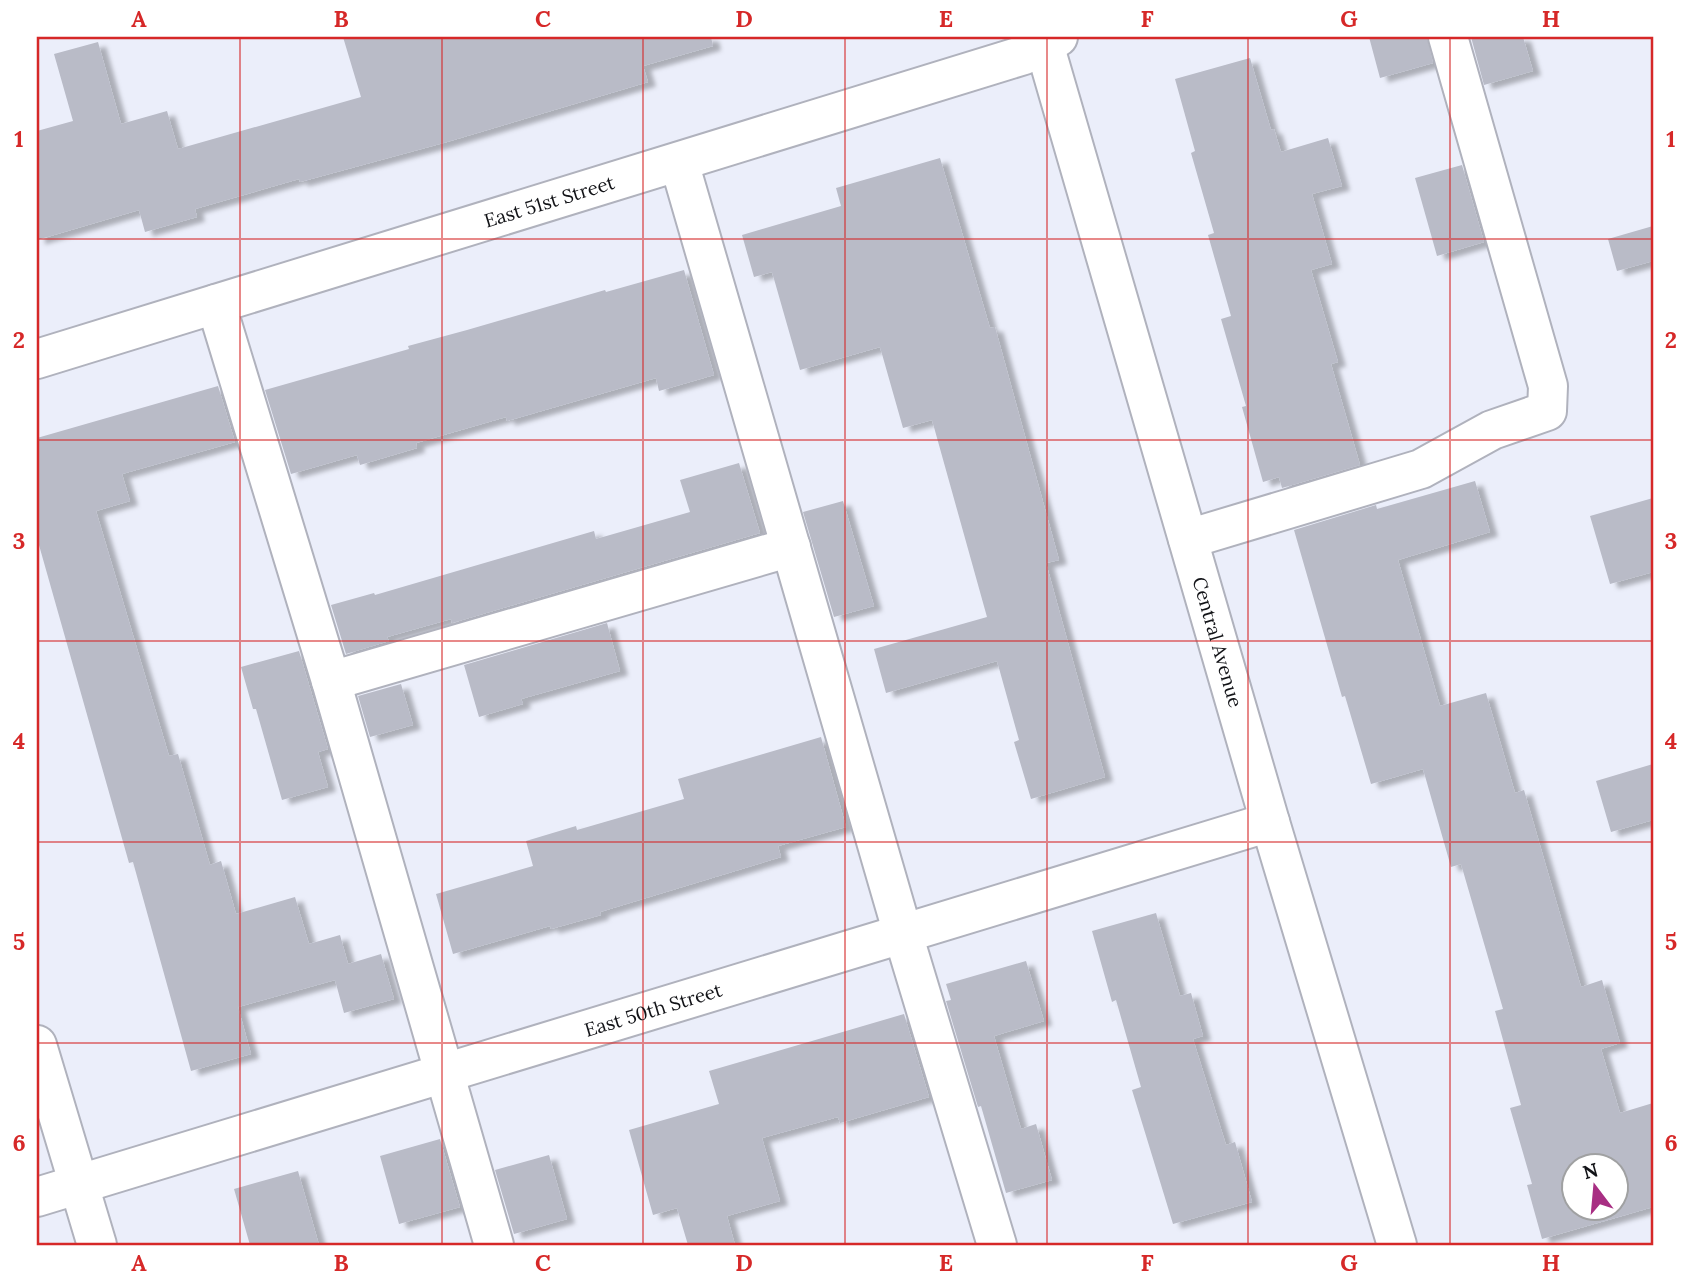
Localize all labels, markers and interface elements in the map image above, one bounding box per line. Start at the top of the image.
text: A [131,4,147,33]
text: B [333,4,349,33]
text: C [535,4,551,33]
text: D [735,4,753,33]
text: E [939,4,953,33]
text: F [1140,4,1154,33]
text: G [1340,4,1358,33]
text: H [1542,4,1560,33]
text: 1 [14,124,24,153]
text: 1 [1666,124,1676,153]
street label: East 51st Street [481,170,618,233]
text: 2 [13,325,25,354]
text: 2 [1665,325,1677,354]
text: 3 [13,526,25,555]
text: 3 [1665,526,1677,555]
street label: Central Avenue [1187,574,1248,710]
text: 4 [13,726,25,755]
text: 4 [1665,726,1677,755]
text: 5 [13,927,25,956]
text: 5 [1665,927,1677,956]
street label: East 50th Street [581,977,725,1042]
text: 6 [12,1128,26,1157]
text: 6 [1664,1128,1678,1157]
north arrow [1560,1152,1630,1222]
text: N [1580,1157,1601,1184]
text: A [131,1248,147,1277]
text: B [333,1248,349,1277]
text: C [535,1248,551,1277]
text: D [735,1248,753,1277]
text: E [939,1248,953,1277]
text: F [1140,1248,1154,1277]
text: G [1340,1248,1358,1277]
text: H [1542,1248,1560,1277]

